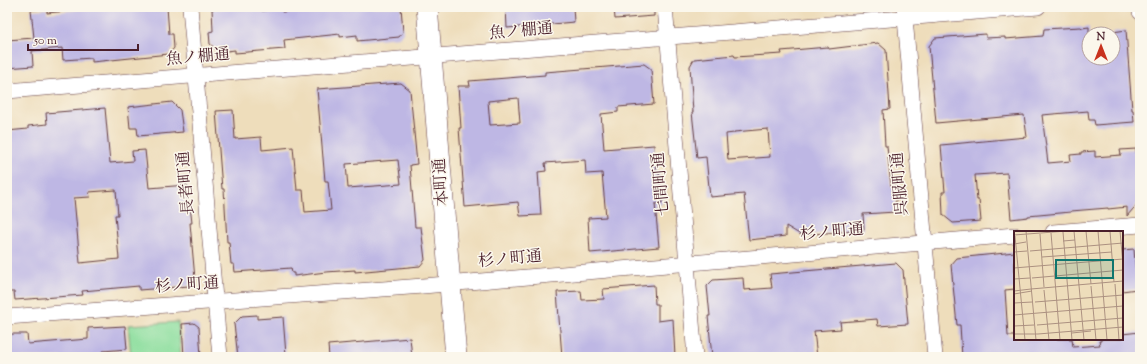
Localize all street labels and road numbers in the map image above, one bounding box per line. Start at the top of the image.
street label: 魚ノ棚通 [488,18,554,46]
street label: 魚ノ棚通 [165,44,231,72]
street label: 長者町通 [173,150,201,216]
street label: 七間町通 [648,151,676,217]
street label: 呉服町通 [887,151,915,217]
street label: 本町通 [429,157,455,207]
street label: 杉ノ町通 [799,219,865,247]
street label: 杉ノ町通 [477,246,543,274]
street label: 杉ノ町通 [154,272,220,300]

